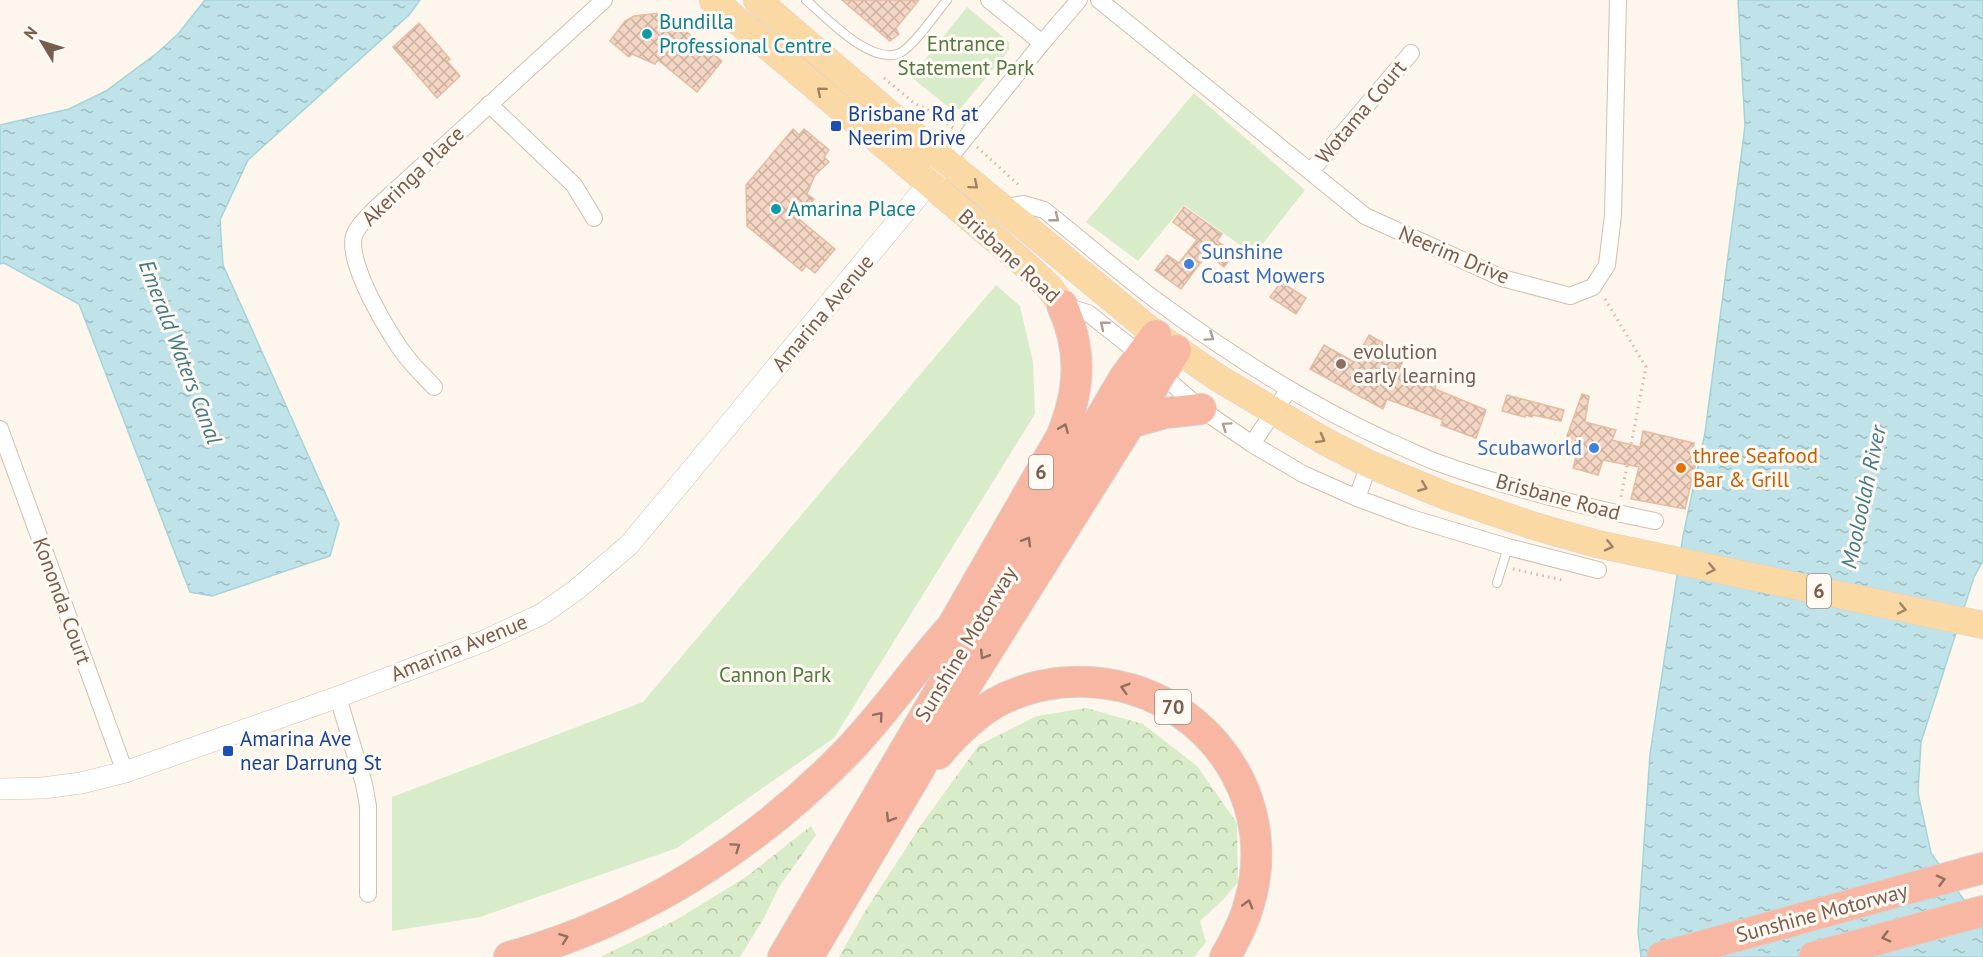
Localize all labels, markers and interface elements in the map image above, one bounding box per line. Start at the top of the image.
place label: Bundilla Professional Centre [659,8,832,59]
north arrow [12,12,72,72]
text: N [19,22,41,43]
marker: Bundilla Professional Centre [640,27,654,41]
park label: Entrance Statement Park [898,30,1034,81]
street label: Wotama Court [1309,54,1412,169]
one-way arrow [817,87,828,98]
place label: Brisbane Rd at Neerim Drive [848,100,978,151]
marker: Brisbane Rd at Neerim Drive [829,119,843,133]
street label: Akeringa Place [356,120,470,231]
one-way arrow [967,178,978,189]
place label: Amarina Place [788,195,916,222]
marker: Amarina Place [769,202,783,216]
street label: Brisbane Road [953,203,1066,308]
one-way arrow [1048,211,1059,222]
street label: Neerim Drive [1395,219,1514,290]
place label: Sunshine Coast Mowers [1201,238,1325,289]
street label: Amarina Avenue [766,248,880,377]
water label: Emerald Waters Canal [133,256,229,448]
marker: Sunshine Coast Mowers [1182,257,1196,271]
one-way arrow [1100,322,1111,333]
one-way arrow [1203,330,1214,341]
place label: evolution early learning [1353,338,1476,389]
marker: evolution early learning [1334,357,1348,371]
water label: Mooloolah River [1834,421,1892,571]
one-way arrow [1222,422,1233,433]
one-way arrow [1057,424,1069,435]
one-way arrow [1315,432,1326,443]
place label: Scubaworld [1477,434,1582,461]
marker: Scubaworld [1587,441,1601,455]
place label: three Seafood Bar & Grill [1693,442,1818,493]
road number: 6 [1029,455,1053,489]
marker: three Seafood Bar & Grill [1674,461,1688,475]
street label: Brisbane Road [1493,467,1623,526]
one-way arrow [1417,480,1428,492]
street label: Kononda Court [27,534,98,668]
one-way arrow [1020,537,1031,547]
one-way arrow [1603,539,1613,552]
street label: Sunshine Motorway [909,561,1023,726]
one-way arrow [1706,562,1716,575]
road number: 6 [1807,574,1831,608]
one-way arrow [1897,601,1907,614]
street label: Amarina Avenue [387,608,531,687]
one-way arrow [980,649,992,659]
park label: Cannon Park [719,661,831,688]
one-way arrow [1120,683,1131,695]
road number: 70 [1155,690,1191,724]
one-way arrow [872,712,883,723]
place label: Amarina Ave near Darrung St [240,725,382,776]
marker: Amarina Ave near Darrung St [221,744,235,758]
one-way arrow [886,812,897,822]
one-way arrow [729,843,740,854]
one-way arrow [1935,875,1946,887]
street label: Sunshine Motorway [1733,877,1911,948]
one-way arrow [1241,899,1253,910]
one-way arrow [1881,930,1891,943]
one-way arrow [558,933,569,946]

